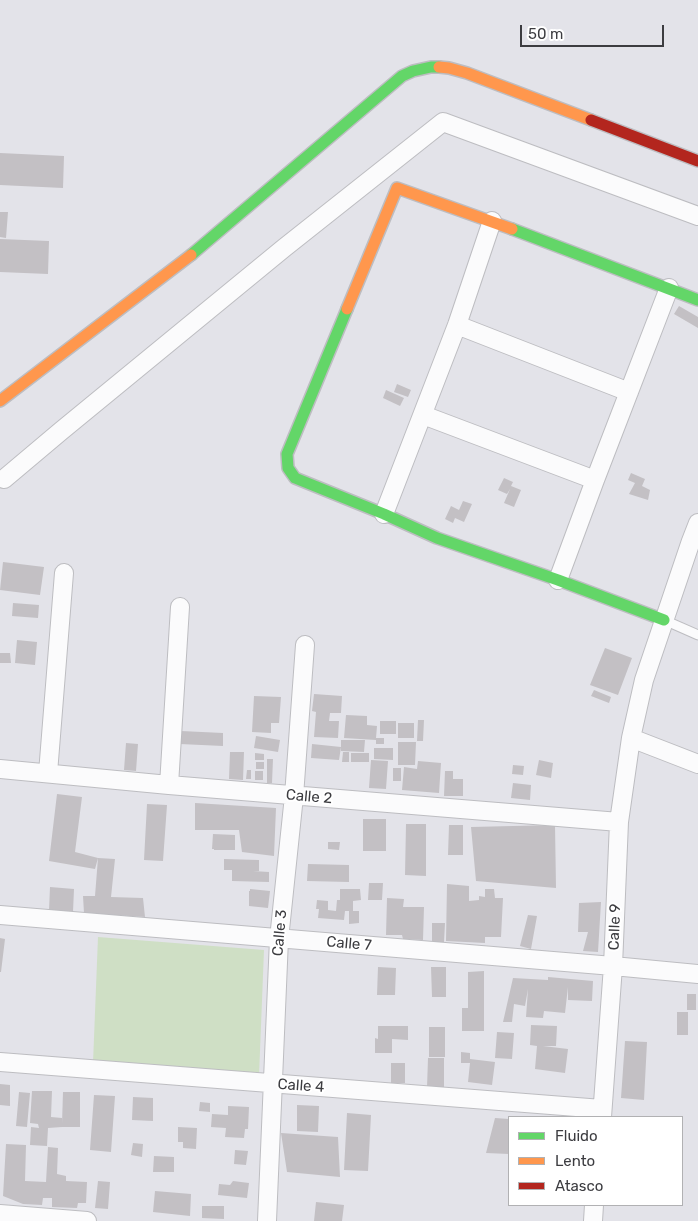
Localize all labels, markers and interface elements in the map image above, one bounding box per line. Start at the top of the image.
scale bar [523,15,667,47]
text: 50 m [528,25,563,43]
street label: Calle 2 [285,786,333,808]
street label: Calle 9 [605,903,625,951]
street label: Calle 3 [269,909,291,957]
street label: Calle 7 [326,933,372,955]
street label: Calle 4 [277,1075,325,1097]
legend [508,1116,683,1206]
text: Fluido [555,1127,598,1145]
text: Lento [555,1152,595,1170]
text: Atasco [555,1177,603,1195]

